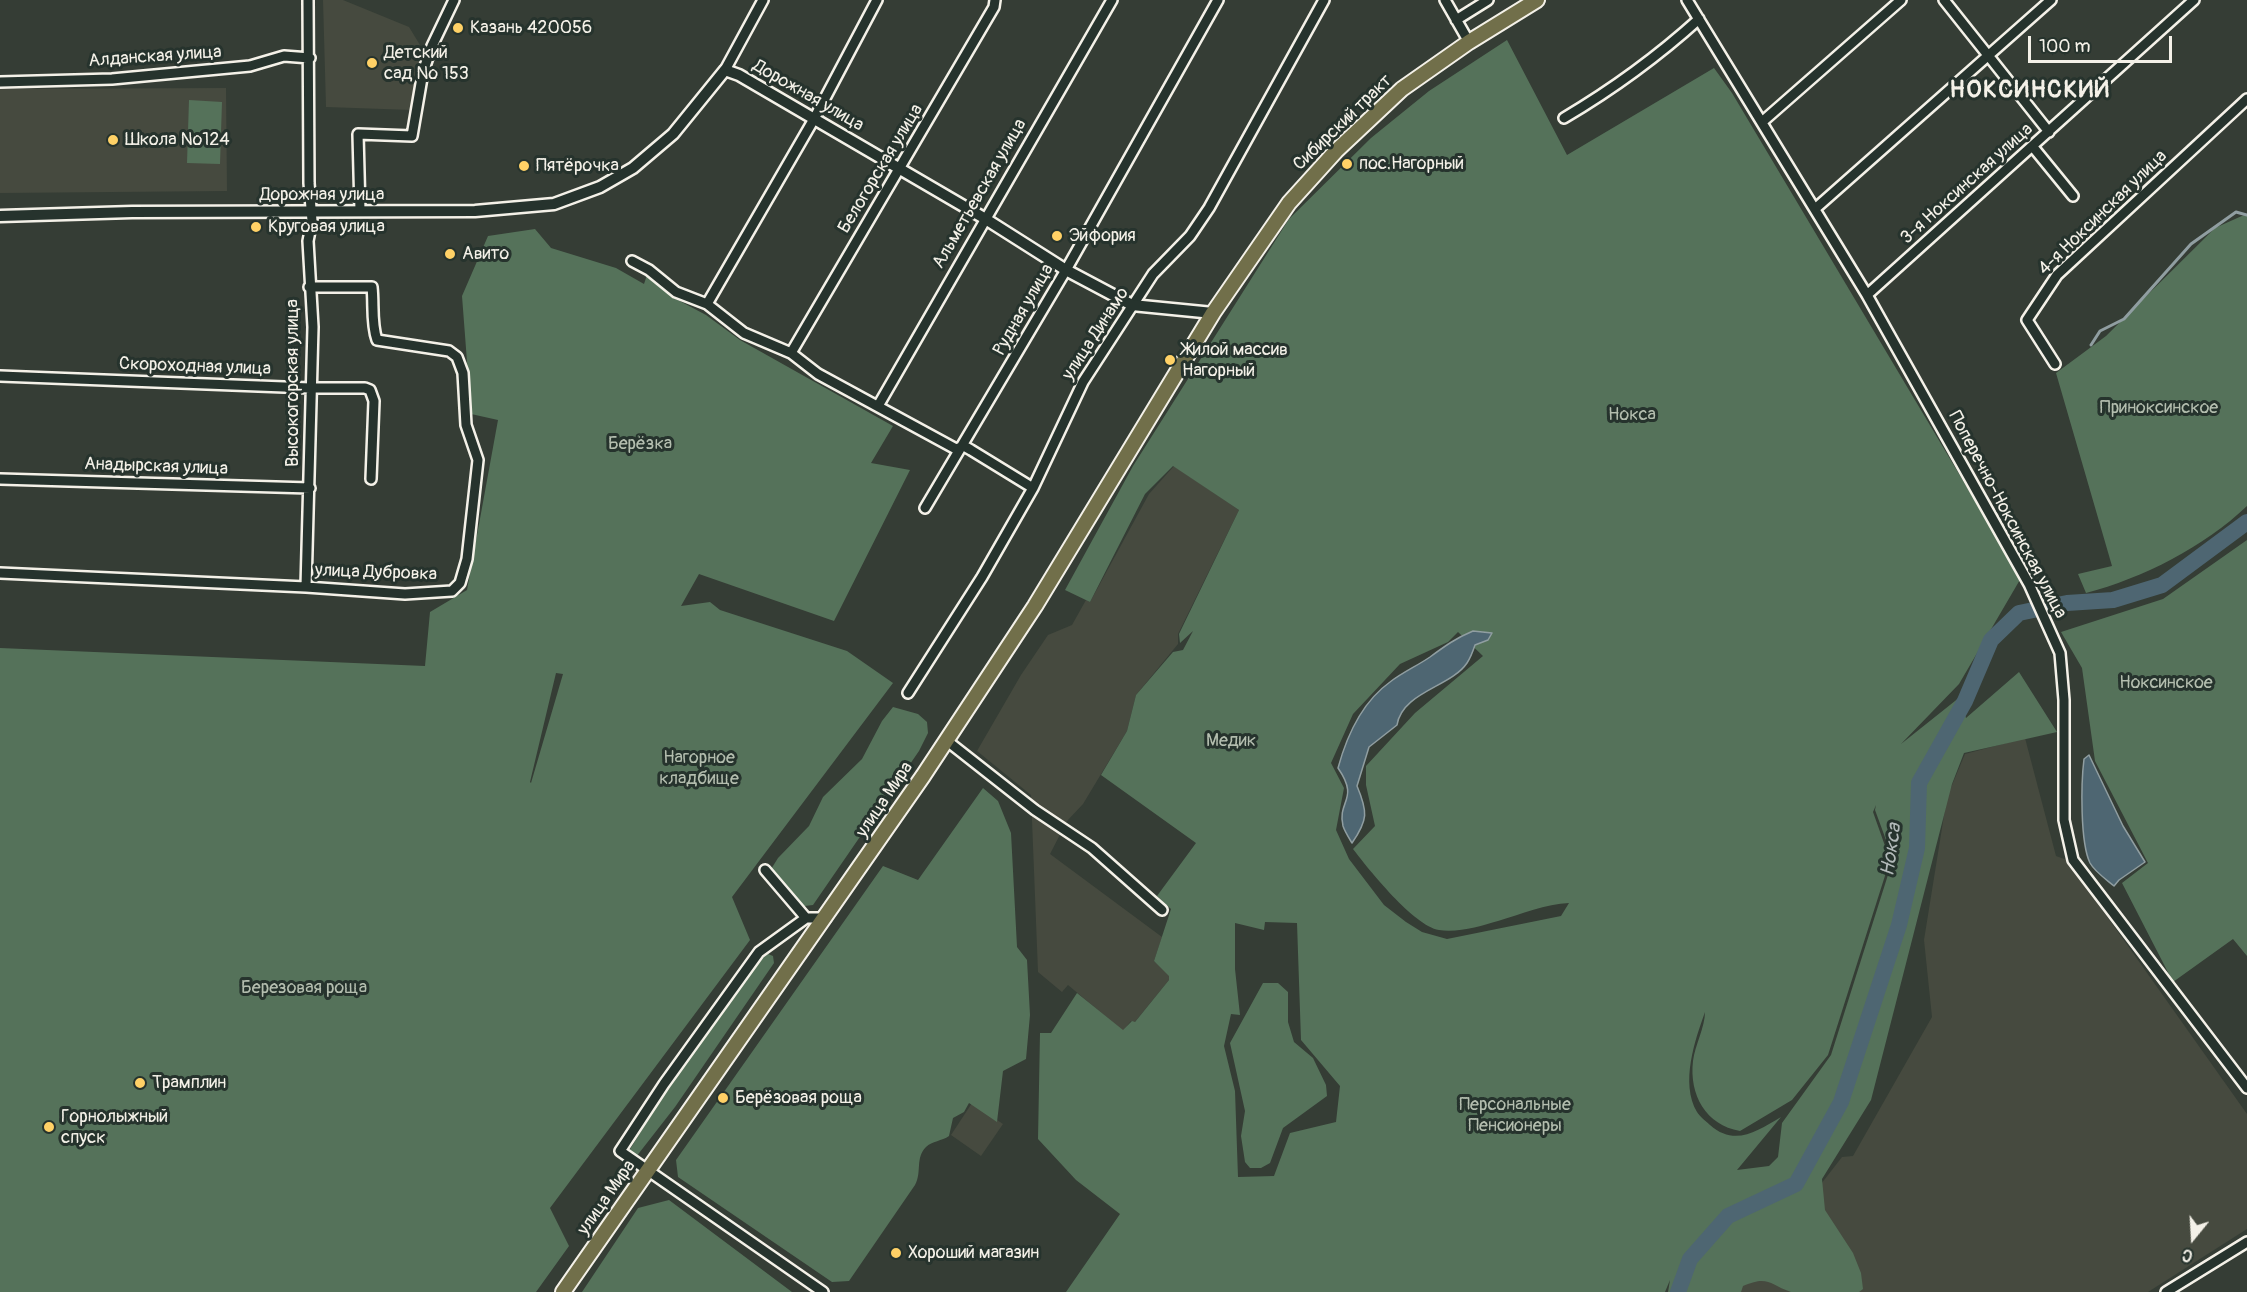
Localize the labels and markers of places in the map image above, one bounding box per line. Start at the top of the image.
place label: Казань 420056 [470,17,592,39]
marker: Казань 420056 [451,21,465,35]
place label: Детский сад № 153 [384,42,469,84]
marker: Детский сад № 153 [365,56,379,70]
place label: Школа №124 [125,129,230,151]
marker: Школа №124 [106,133,120,147]
place label: пос.Нагорный [1359,153,1464,175]
place label: Пятёрочка [536,155,619,177]
marker: пос.Нагорный [1340,157,1354,171]
marker: Пятёрочка [517,159,531,173]
place label: Круговая улица [268,216,385,238]
marker: Круговая улица [249,220,263,234]
place label: Эйфория [1069,225,1136,247]
marker: Эйфория [1050,229,1064,243]
place label: Авито [462,243,509,265]
marker: Авито [443,247,457,261]
place label: Жилой массив Нагорный [1182,339,1288,382]
marker: Жилой массив Нагорный [1163,353,1177,367]
place label: Трамплин [152,1072,226,1094]
marker: Трамплин [133,1076,147,1090]
place label: Берёзовая роща [735,1087,862,1109]
marker: Берёзовая роща [716,1091,730,1105]
place label: Горнолыжный спуск [61,1106,168,1148]
marker: Горнолыжный спуск [42,1120,56,1134]
place label: Хороший магазин [908,1242,1039,1264]
marker: Хороший магазин [889,1246,903,1260]

